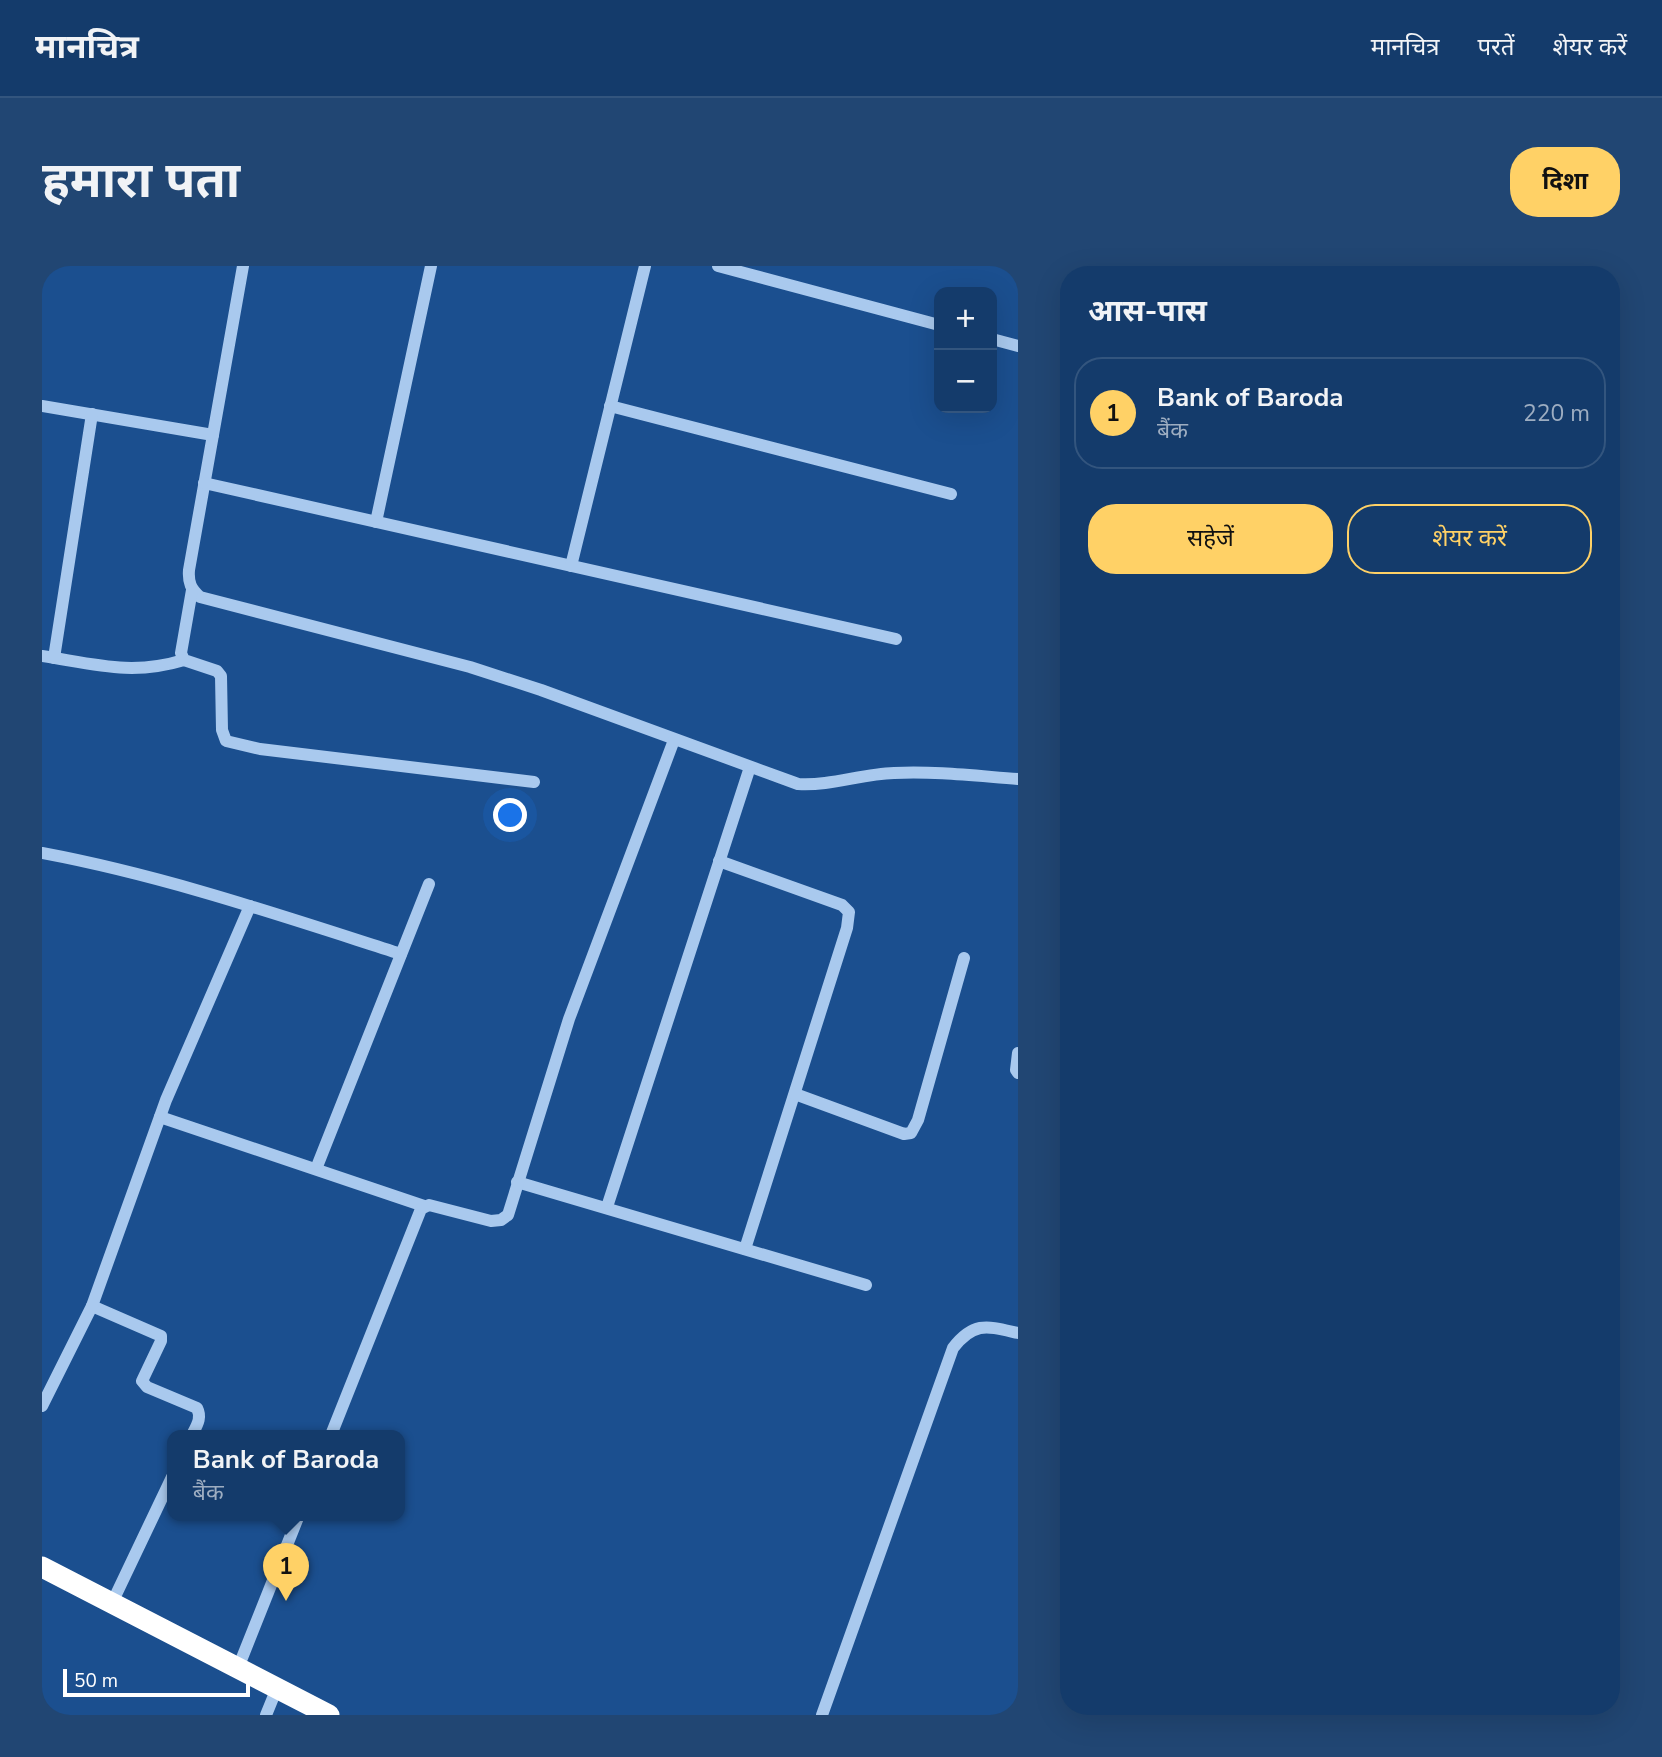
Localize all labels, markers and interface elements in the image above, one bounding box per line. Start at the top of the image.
text: मानचित्र [35,25,139,70]
text: मानचित्र [1371,31,1439,63]
text: परतें [1477,31,1515,63]
text: शेयर करें [1553,31,1627,63]
text: हमारा पता [42,147,240,214]
button: दिशा [1510,147,1620,217]
map controls [934,287,997,413]
button: + [934,287,997,350]
text: आस-पास [1088,291,1207,332]
button: − [934,350,997,413]
text: Bank of Baroda [1157,380,1344,415]
text: 1 [1106,398,1120,429]
text: 220 m [1523,398,1590,429]
text: बैंक [1157,415,1188,446]
button: सहेजें [1088,504,1333,574]
button: शेयर करें [1347,504,1592,574]
your location [493,798,527,832]
popup [167,1430,405,1521]
text: Bank of Baroda [193,1442,379,1477]
text: बैंक [193,1477,224,1508]
pin: 1 [263,1543,309,1601]
scale bar [63,1666,250,1698]
text: 50 m [74,1668,118,1694]

